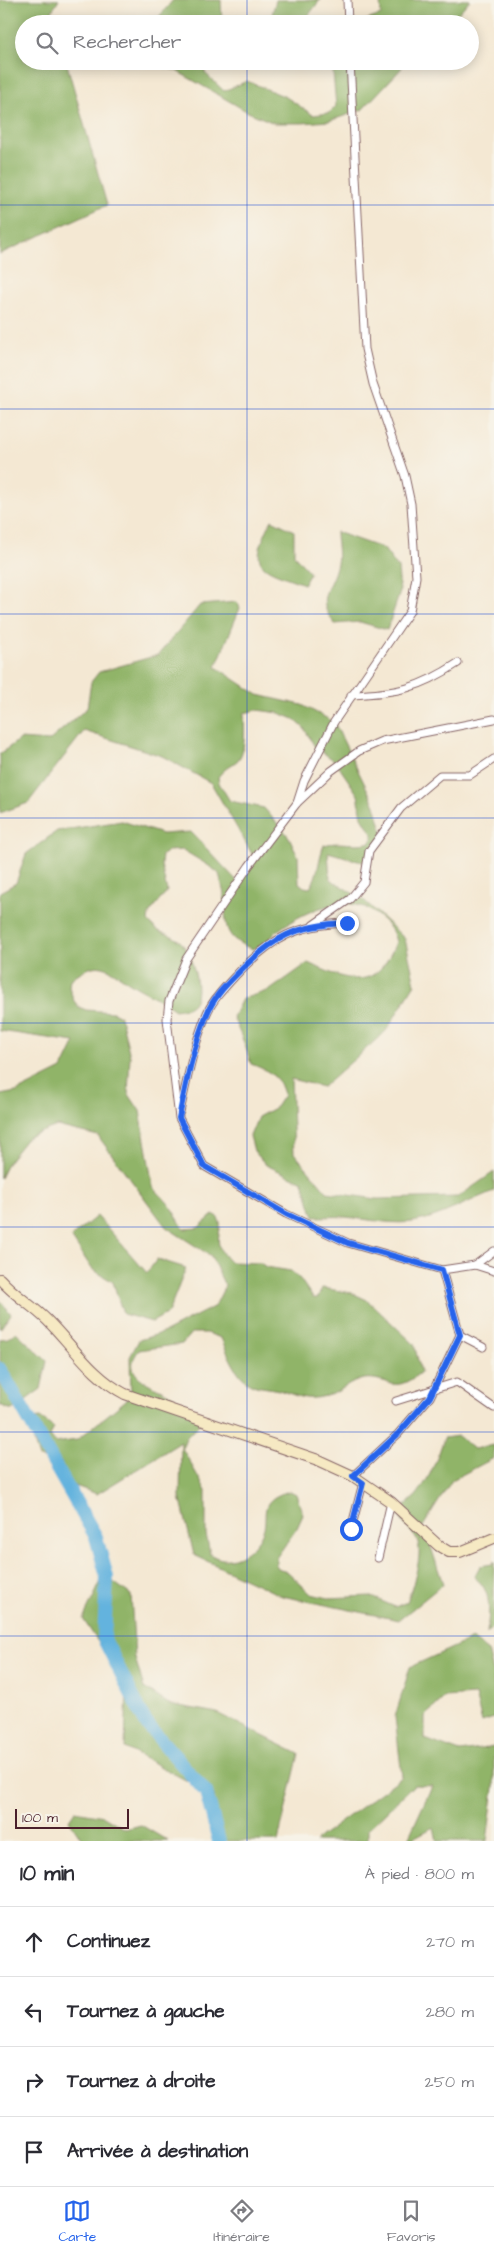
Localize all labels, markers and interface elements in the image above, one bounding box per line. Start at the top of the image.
search box [15,15,479,70]
icon: search [33,29,61,57]
text: Rechercher [73,29,181,56]
route end [336,912,359,935]
route start [340,1518,363,1541]
scale bar [15,1806,129,1829]
text: 100 m [22,1808,58,1828]
text: 10 min [20,1859,74,1888]
text: À pied · 800 m [365,1863,474,1885]
icon: ahead [20,1928,48,1956]
text: Continuez [67,1928,150,1955]
text: 270 m [426,1931,474,1953]
icon: left [20,1998,48,2026]
text: Tournez à gauche [67,1998,225,2025]
text: 280 m [426,2001,474,2023]
icon: right [20,2068,48,2096]
text: Tournez à droite [67,2068,215,2095]
text: 250 m [425,2071,474,2093]
icon: arrive [20,2138,48,2166]
text: Arrivée à destination [67,2138,248,2165]
tab: Carte [58,2197,96,2247]
tab: Itinéraire [213,2197,270,2247]
tab: Favoris [387,2197,436,2247]

